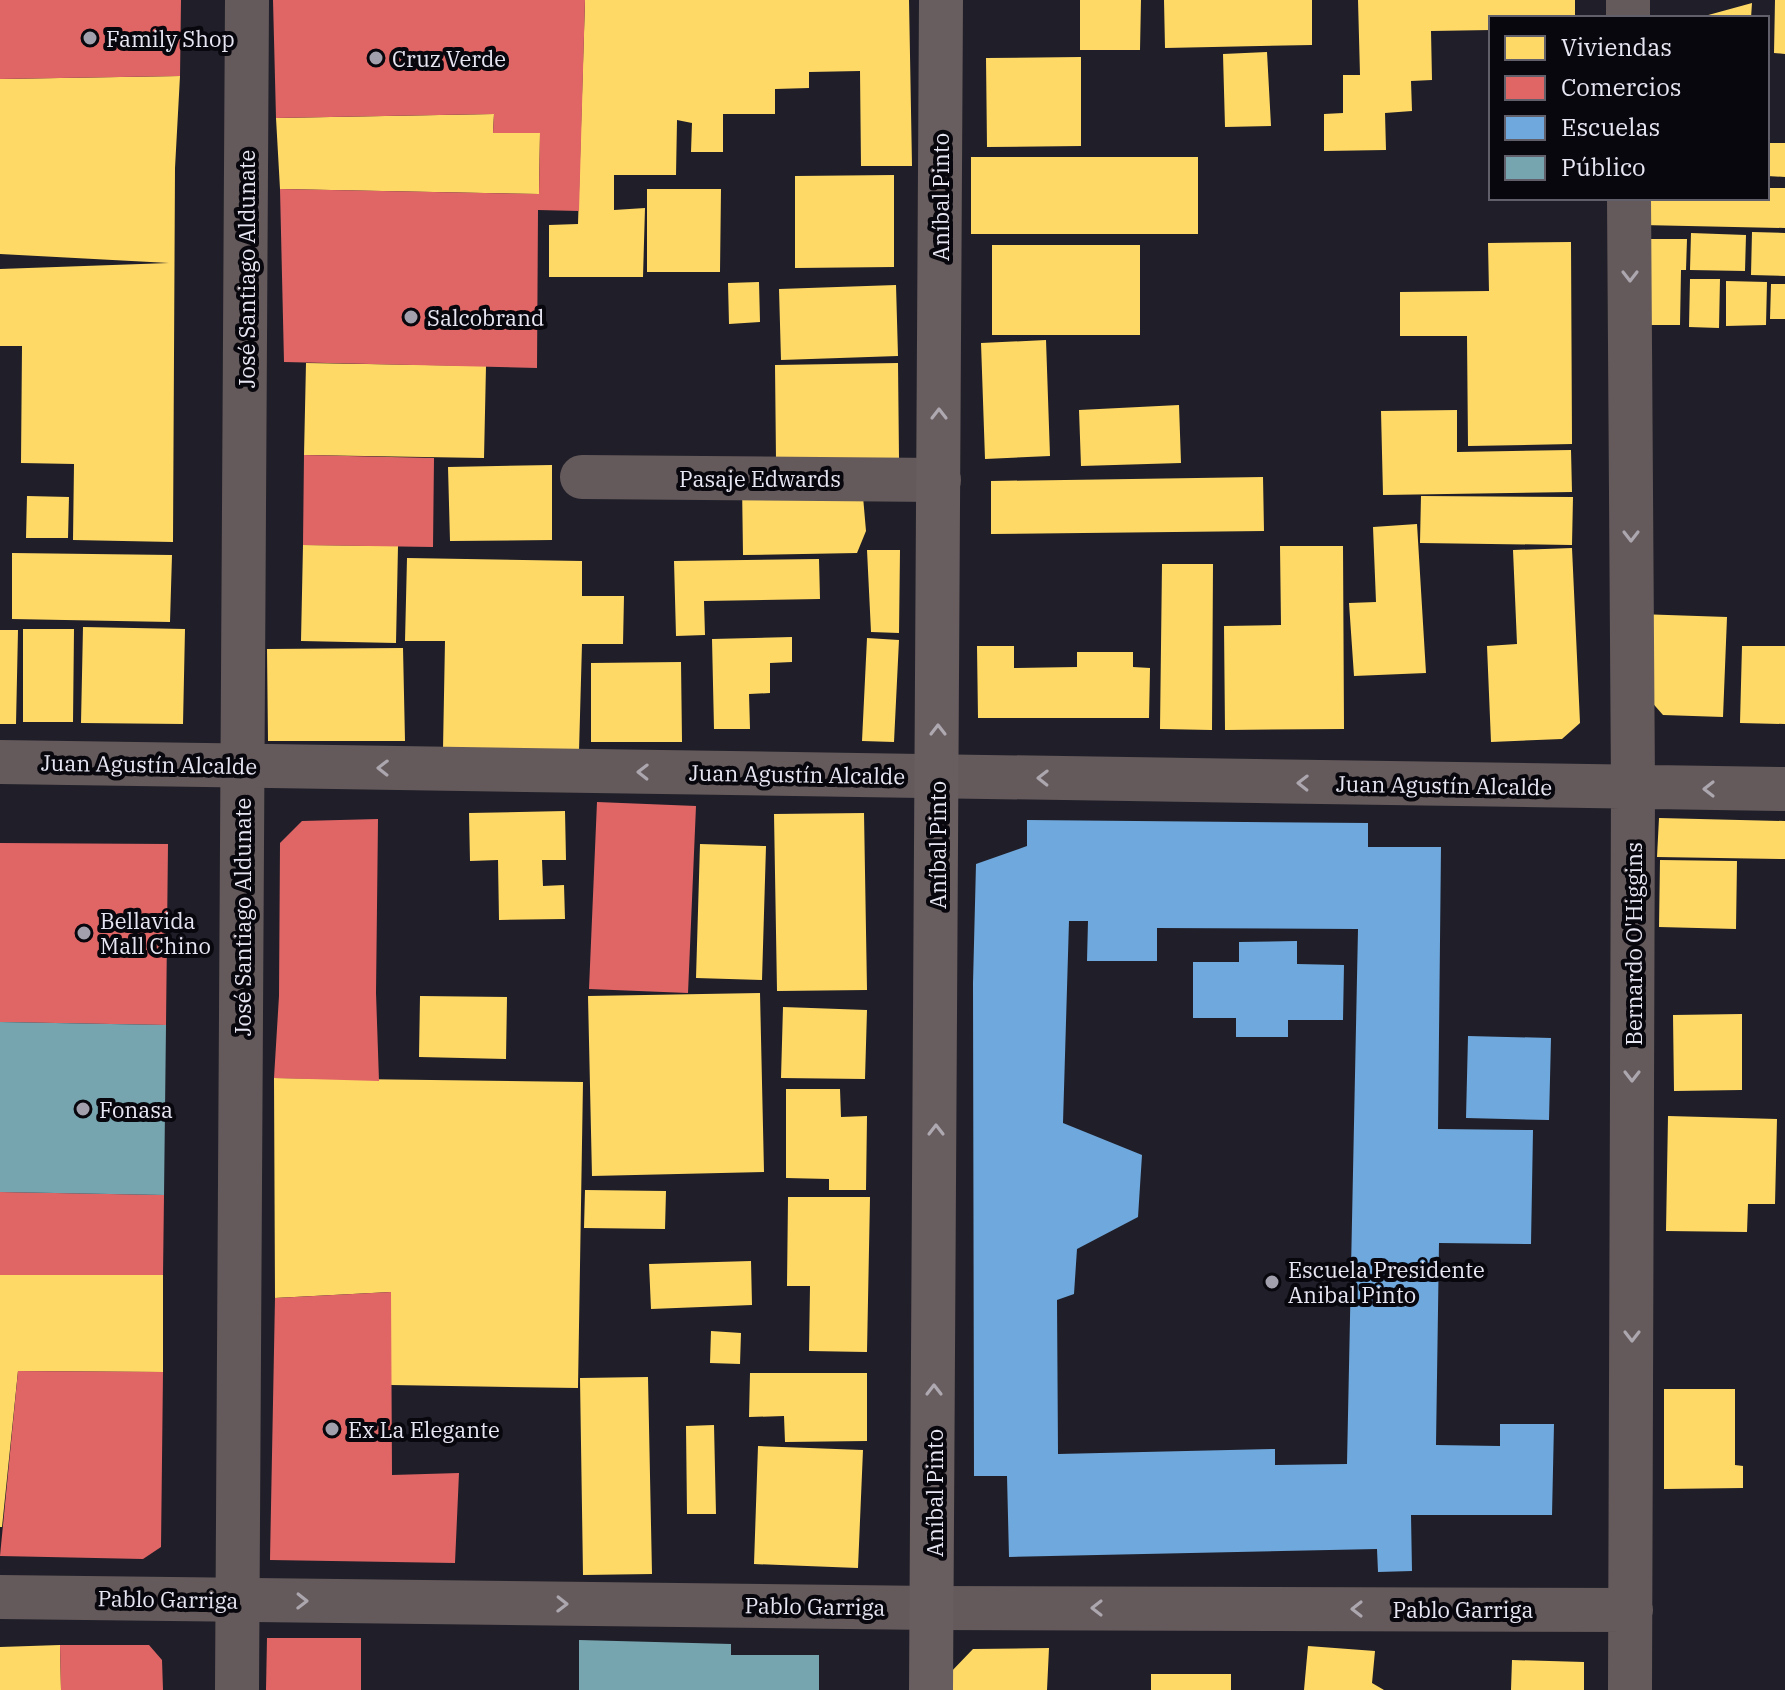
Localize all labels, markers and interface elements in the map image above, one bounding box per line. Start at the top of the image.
legend [1489,16,1769,200]
place label: Family Shop [106,24,235,53]
marker: Family Shop [81,29,99,47]
text: Viviendas [1561,31,1672,63]
place label: Cruz Verde [392,44,506,73]
marker: Cruz Verde [367,49,385,67]
text: Comercios [1561,71,1681,103]
text: Escuelas [1561,111,1660,143]
street label: Aníbal Pinto [926,133,955,261]
street label: José Santiago Aldunate [232,150,261,388]
text: Público [1561,151,1646,183]
one-way arrow [1621,270,1639,283]
place label: Salcobrand [427,303,544,332]
marker: Salcobrand [402,308,420,326]
one-way arrow [930,407,948,420]
street label: Pasaje Edwards [679,464,841,493]
one-way arrow [1622,530,1640,543]
one-way arrow [929,723,947,736]
street label: Juan Agustín Alcalde [41,748,257,780]
street label: Juan Agustín Alcalde [689,758,905,790]
one-way arrow [376,759,389,777]
one-way arrow [636,763,649,781]
street label: Juan Agustín Alcalde [1336,769,1552,801]
one-way arrow [1036,770,1049,787]
one-way arrow [1296,774,1309,791]
one-way arrow [1702,780,1715,798]
street label: Aníbal Pinto [923,781,952,909]
street label: José Santiago Aldunate [228,798,257,1036]
street label: Bernardo O'Higgins [1619,842,1648,1046]
place label: Bellavida Mall Chino [100,906,211,960]
marker: Bellavida Mall Chino [75,924,93,942]
one-way arrow [1623,1070,1641,1083]
place label: Fonasa [99,1095,173,1124]
marker: Fonasa [74,1100,92,1118]
one-way arrow [927,1123,945,1136]
place label: Escuela Presidente Anibal Pinto [1288,1255,1485,1309]
marker: Escuela Presidente Anibal Pinto [1263,1273,1281,1291]
one-way arrow [1623,1330,1641,1343]
one-way arrow [925,1383,943,1396]
place label: Ex La Elegante [348,1415,500,1444]
marker: Ex La Elegante [323,1420,341,1438]
street label: Aníbal Pinto [920,1429,949,1557]
street label: Pablo Garriga [97,1583,239,1615]
street label: Pablo Garriga [744,1590,886,1622]
one-way arrow [296,1592,309,1610]
one-way arrow [556,1595,569,1612]
street label: Pablo Garriga [1393,1595,1533,1624]
one-way arrow [1090,1599,1103,1617]
one-way arrow [1350,1600,1363,1618]

